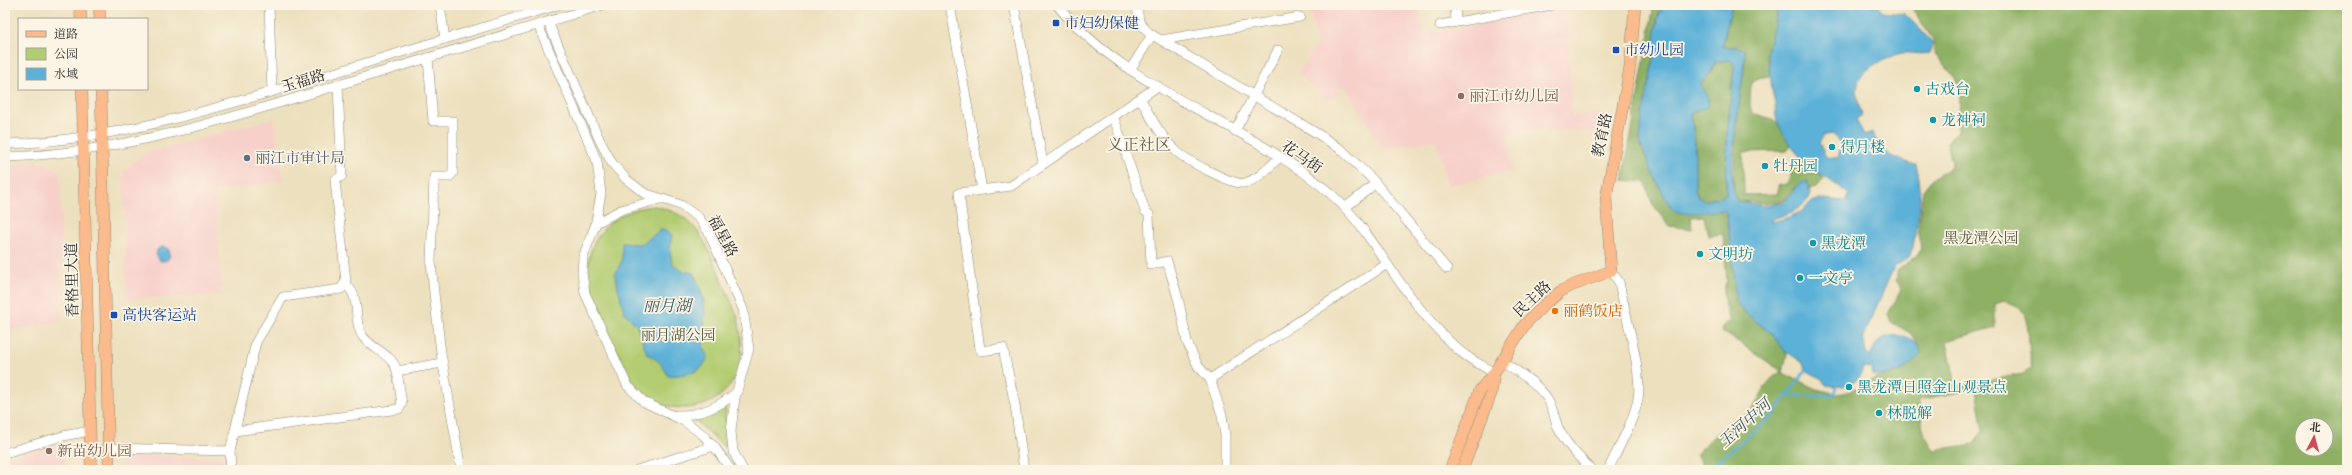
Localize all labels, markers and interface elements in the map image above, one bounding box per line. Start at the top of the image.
place label: 市妇幼保健 [1064,13,1139,33]
legend [18,18,148,90]
marker: 市妇幼保健 [1051,18,1061,28]
text: 道路 [54,26,78,42]
place label: 市幼儿园 [1624,40,1684,60]
marker: 市幼儿园 [1611,45,1621,55]
text: 公园 [54,46,78,62]
street label: 玉福路 [279,65,327,97]
text: 水域 [54,66,78,82]
place label: 古戏台 [1925,79,1970,99]
marker: 古戏台 [1912,84,1922,94]
place label: 丽江市幼儿园 [1469,86,1559,106]
marker: 丽江市幼儿园 [1456,91,1466,101]
place label: 龙神祠 [1941,110,1986,130]
street label: 教育路 [1588,111,1616,159]
marker: 龙神祠 [1928,115,1938,125]
district label: 义正社区 [1107,134,1171,156]
street label: 花马街 [1278,136,1326,178]
place label: 得月楼 [1840,137,1885,157]
marker: 得月楼 [1827,142,1837,152]
place label: 丽江市审计局 [255,148,345,168]
marker: 丽江市审计局 [242,153,252,163]
place label: 牡丹园 [1773,156,1818,176]
marker: 牡丹园 [1760,161,1770,171]
street label: 福星路 [704,211,742,261]
park label: 黑龙潭公园 [1943,228,2019,248]
place label: 黑龙潭 [1821,233,1866,253]
marker: 黑龙潭 [1808,238,1818,248]
street label: 香格里大道 [61,242,83,318]
place label: 文明坊 [1708,244,1753,264]
marker: 文明坊 [1695,249,1705,259]
place label: 一文亭 [1808,268,1853,288]
marker: 一文亭 [1795,273,1805,283]
street label: 民主路 [1509,276,1555,322]
water label: 丽月湖 [643,295,694,317]
place label: 丽鹤饭店 [1563,301,1623,321]
place label: 高快客运站 [122,305,197,325]
marker: 丽鹤饭店 [1550,306,1560,316]
marker: 高快客运站 [109,310,119,320]
park label: 丽月湖公园 [640,325,716,345]
place label: 黑龙潭日照金山观景点 [1857,377,2007,397]
marker: 黑龙潭日照金山观景点 [1844,382,1854,392]
water label: 玉河中河 [1714,392,1778,453]
place label: 林脱解 [1887,403,1932,423]
marker: 林脱解 [1874,408,1884,418]
north arrow [2294,417,2334,457]
text: 北 [2309,420,2321,436]
place label: 新苗幼儿园 [57,441,132,461]
marker: 新苗幼儿园 [44,446,54,456]

